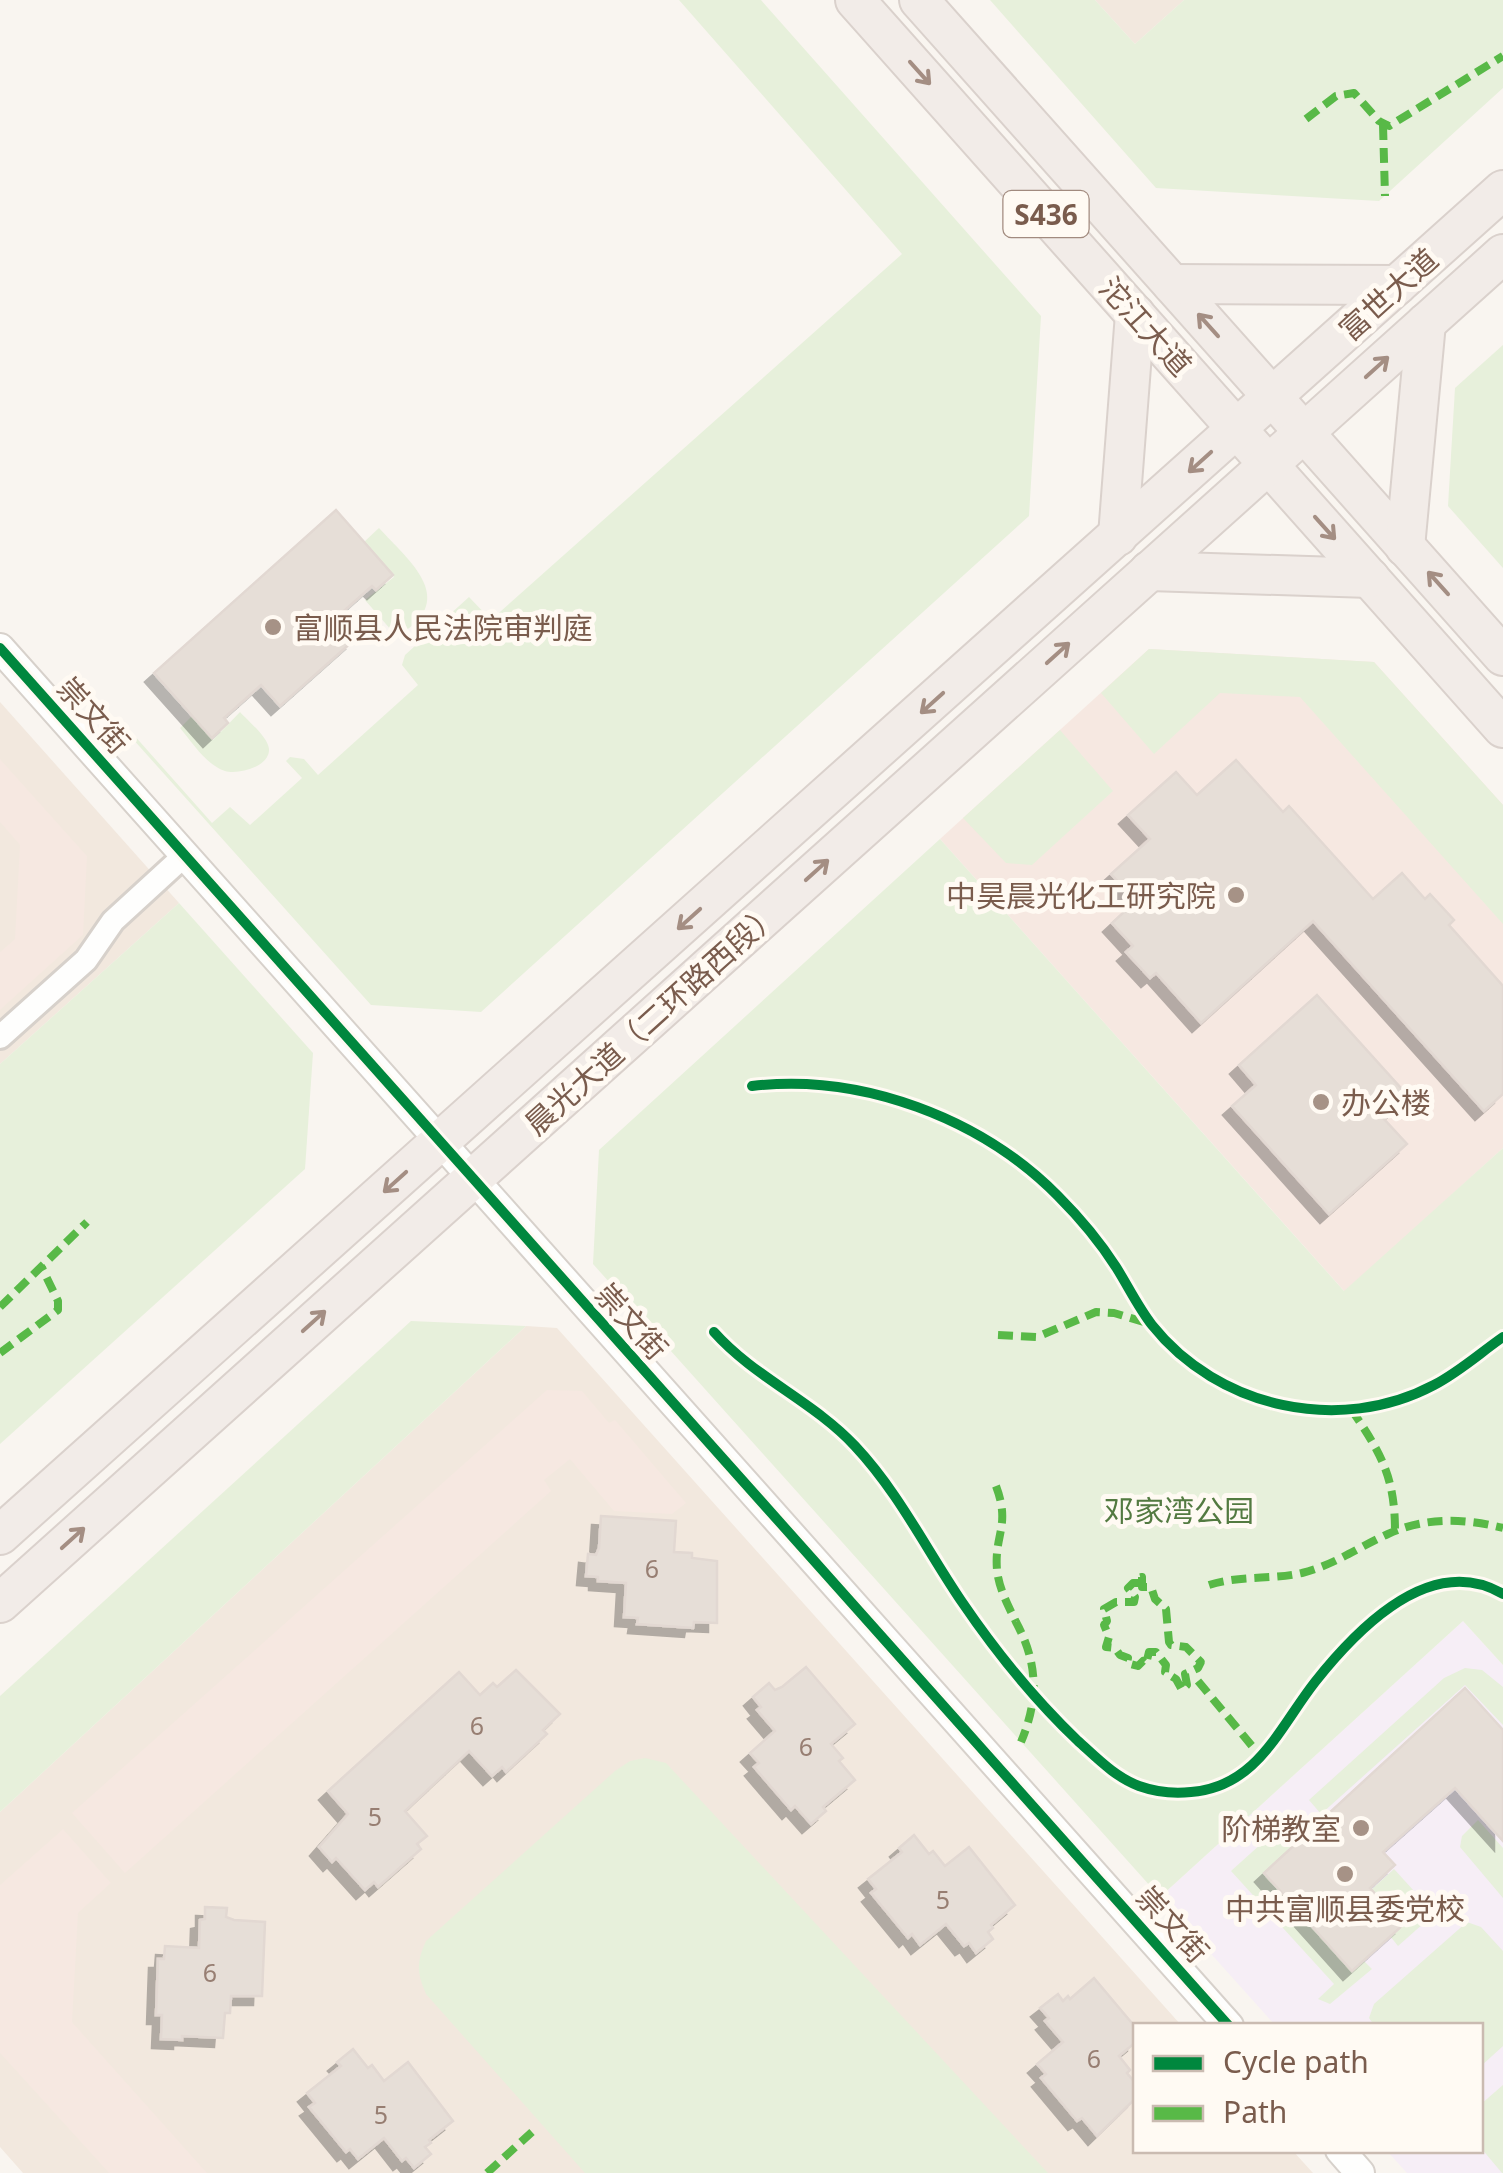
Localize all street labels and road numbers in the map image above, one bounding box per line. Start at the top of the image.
road number: S436 [1004,191,1088,237]
street label: 富世大道 [1330,239,1446,349]
street label: 沱江大道 [1091,268,1201,384]
street label: 崇文街 [49,668,139,762]
street label: 晨光大道（二环路西段） [516,892,788,1144]
street label: 崇文街 [587,1274,677,1368]
street label: 崇文街 [1128,1877,1218,1971]

